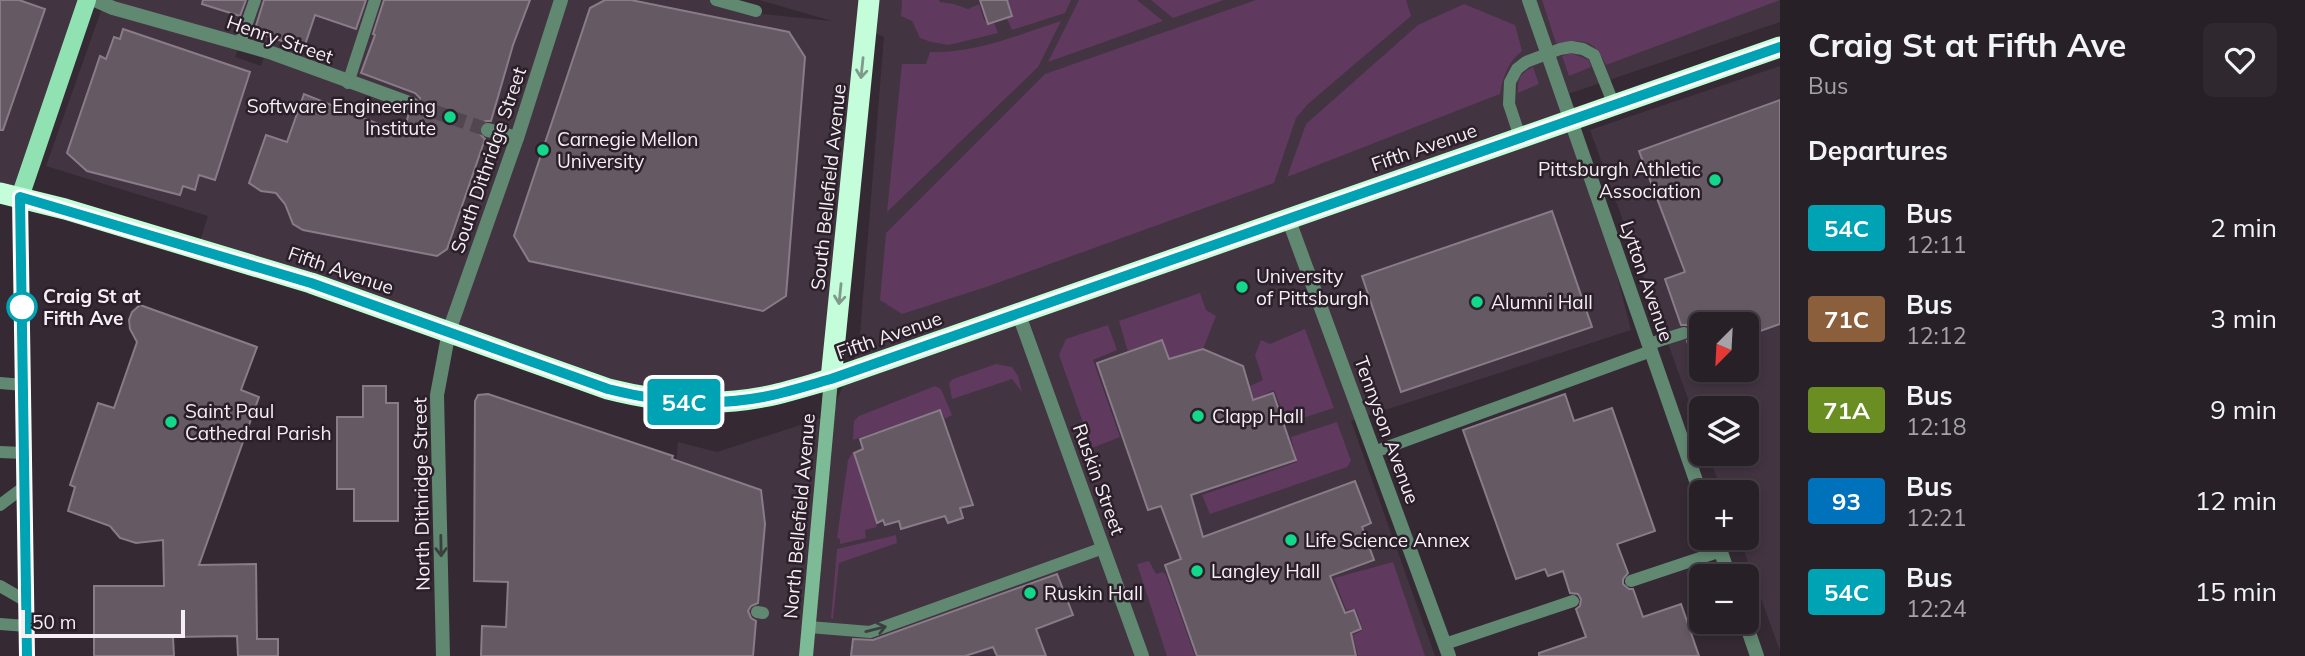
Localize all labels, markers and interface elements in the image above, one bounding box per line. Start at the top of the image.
street label: Henry Street [224,10,337,69]
button: heart [2203,23,2277,97]
text: Craig St at Fifth Ave [1808,24,2126,65]
one-way arrow [856,56,869,79]
street label: South Dithridge Street [445,64,531,256]
text: Bus [1808,71,1848,100]
street label: South Bellefield Avenue [805,83,851,291]
place label: Software Engineering Institute [247,94,436,140]
marker: Software Engineering Institute [442,109,458,125]
street label: Fifth Avenue [1368,118,1480,176]
place label: Carnegie Mellon University [557,127,698,173]
text: Departures [1808,134,1948,167]
marker: Carnegie Mellon University [535,142,551,158]
place label: Pittsburgh Athletic Association [1538,157,1701,203]
marker: Pittsburgh Athletic Association [1707,172,1723,188]
text: Bus [1906,197,1952,230]
text: 2 min [2210,211,2277,244]
text: 54C [1824,213,1869,243]
street label: Lytton Avenue [1615,218,1679,344]
text: 12:11 [1906,230,1966,259]
street label: Fifth Avenue [285,241,397,299]
place label: University of Pittsburgh [1256,264,1369,310]
marker: University of Pittsburgh [1234,279,1250,295]
one-way arrow [833,283,846,305]
place label: Craig St at Fifth Ave [43,284,141,330]
text: Bus [1906,288,1952,321]
place label: Alumni Hall [1491,290,1593,314]
marker: Craig St at Fifth Ave [7,292,37,322]
marker: Alumni Hall [1469,294,1485,310]
text: 3 min [2210,302,2277,335]
text: 71C [1824,304,1869,334]
street label: Fifth Avenue [833,306,945,364]
north arrow [1689,312,1759,382]
map controls [1689,312,1759,634]
text: 12:12 [1906,321,1966,350]
street label: Tennyson Avenue [1349,353,1425,507]
line badge: 54C [644,379,724,425]
text: Bus [1906,379,1952,412]
text: 54C [661,387,707,417]
text: 9 min [2210,393,2277,426]
text: 71A [1823,395,1870,425]
button: layers [1689,396,1759,466]
street label: North Dithridge Street [407,397,435,591]
place label: Saint Paul Cathedral Parish [185,399,332,445]
place label: Clapp Hall [1212,404,1304,428]
marker: Clapp Hall [1190,408,1206,424]
street label: North Bellefield Avenue [778,412,820,620]
text: 12:18 [1906,412,1966,441]
marker: Saint Paul Cathedral Parish [163,414,179,430]
street label: Ruskin Street [1068,420,1130,538]
text: Bus [1906,470,1952,503]
button: + [1689,480,1759,550]
text: 12 min [2195,484,2277,517]
text: 93 [1832,486,1861,516]
text: 12:21 [1906,503,1966,532]
place label: Life Science Annex [1305,528,1470,552]
marker: Life Science Annex [1283,532,1299,548]
one-way arrow [434,534,448,557]
place label: Langley Hall [1211,559,1320,583]
text: Bus [1906,561,1952,594]
marker: Langley Hall [1189,563,1205,579]
button: − [1689,564,1759,634]
text: 15 min [2195,575,2277,608]
text: 54C [1824,577,1869,607]
place label: Ruskin Hall [1044,581,1143,605]
marker: Ruskin Hall [1022,585,1038,601]
text: 12:24 [1906,594,1966,623]
scale bar [21,607,186,639]
text: 50 m [32,610,76,634]
one-way arrow [865,622,887,635]

